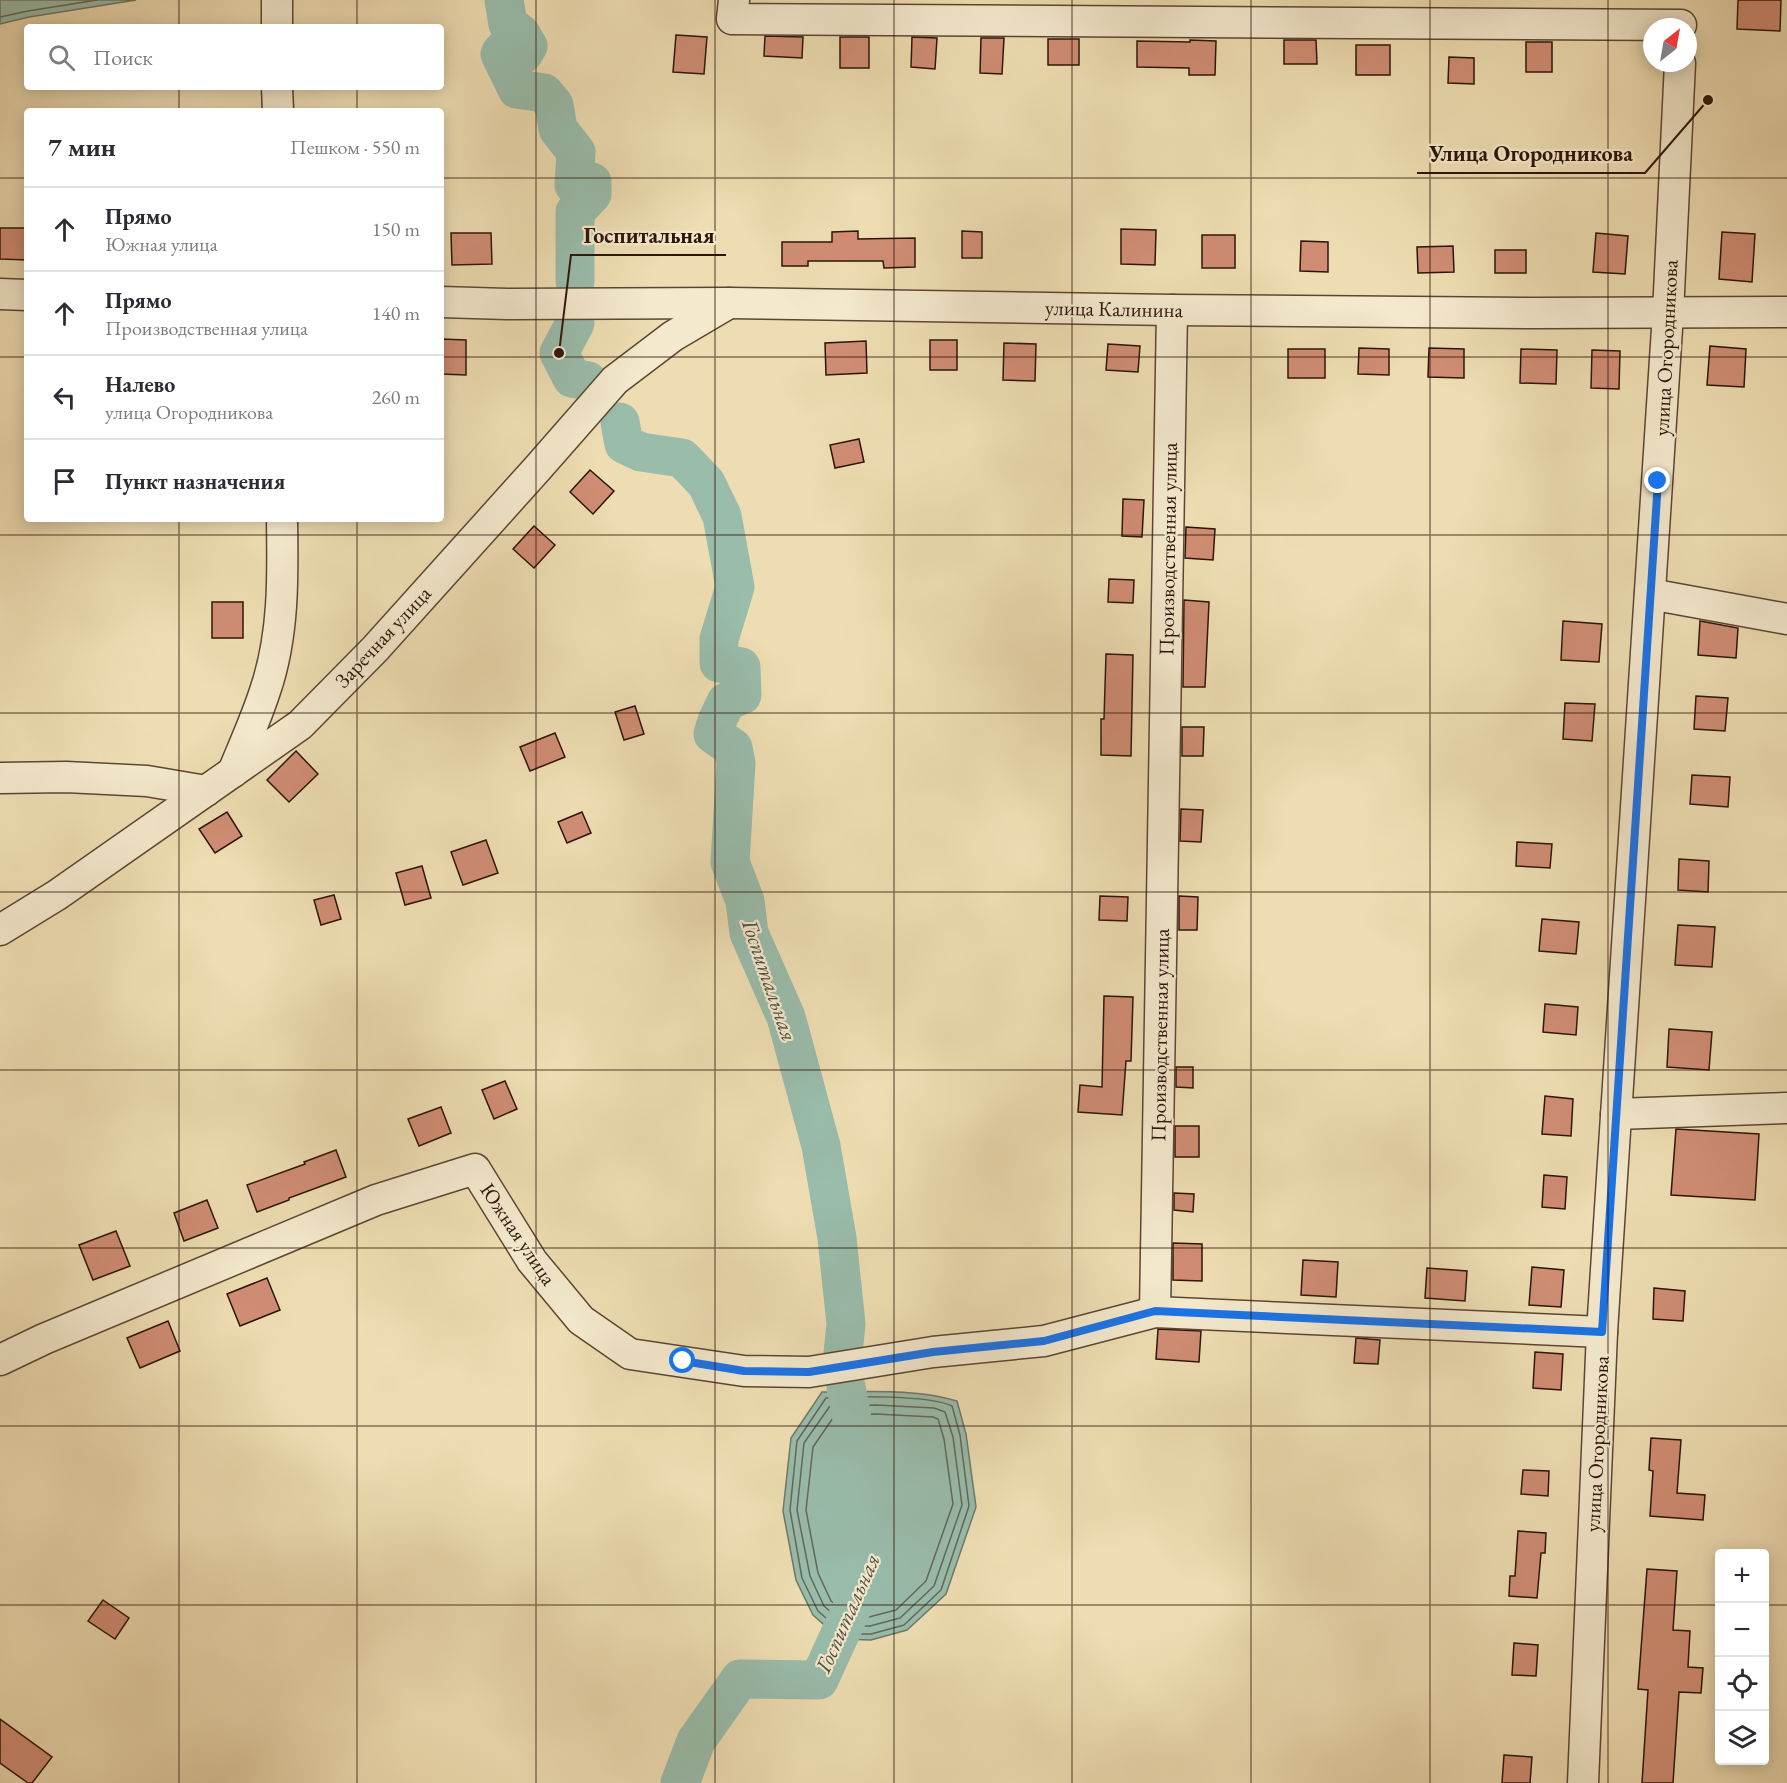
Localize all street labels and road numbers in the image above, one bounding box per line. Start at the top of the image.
street label: улица Огородникова [1647,258,1684,437]
street label: улица Калинина [1045,294,1184,323]
street label: Производственная улица [1152,442,1183,656]
street label: Заречная улица [329,580,437,693]
street label: Производственная улица [1144,928,1175,1142]
street label: Южная улица [474,1177,563,1291]
street label: улица Огородникова [1578,1354,1615,1533]

